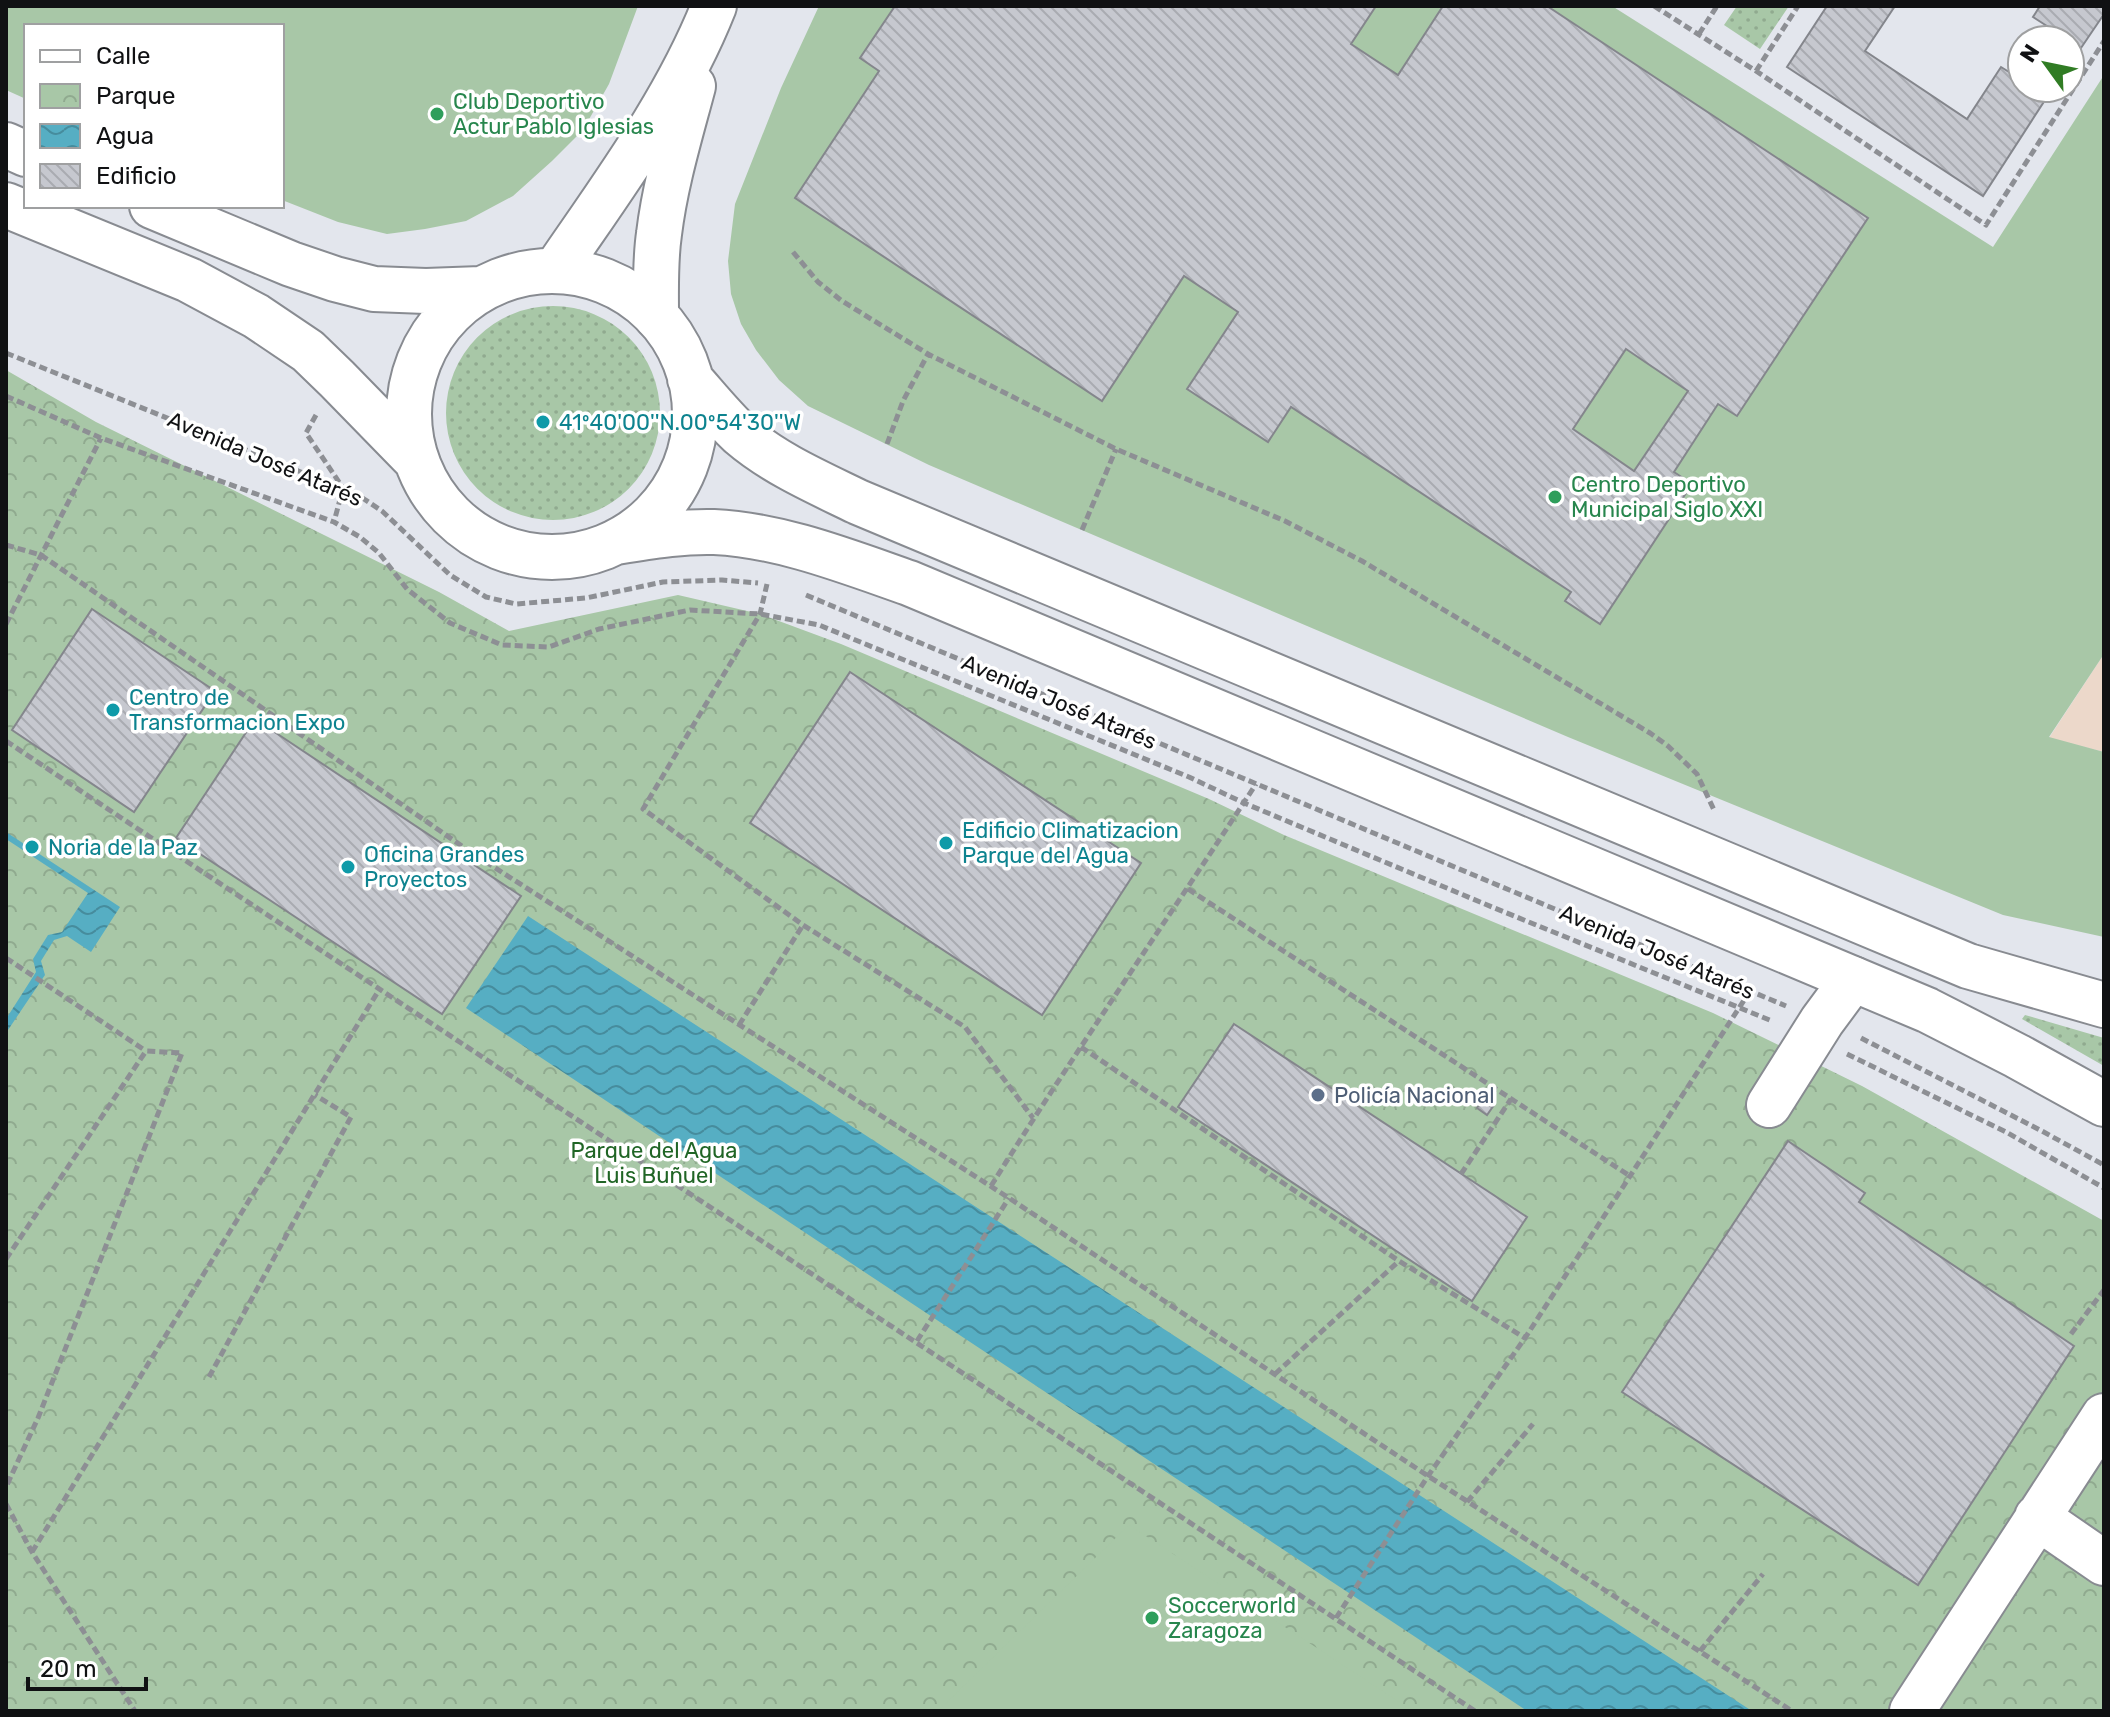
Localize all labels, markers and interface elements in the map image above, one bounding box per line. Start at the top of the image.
legend [24,24,284,208]
north arrow [2006,24,2086,104]
text: N [2014,39,2045,67]
text: Calle [96,42,150,70]
text: Parque [96,82,175,110]
place label: Club Deportivo Actur Pablo Iglesias [453,88,654,140]
marker: Club Deportivo Actur Pablo Iglesias [428,105,446,123]
text: Agua [96,122,154,150]
text: Edificio [96,162,177,190]
street label: Avenida José Atarés [164,406,366,512]
place label: 41º40'00''N.00º54'30''W [559,409,801,436]
marker: 41º40'00''N.00º54'30''W [534,413,552,431]
place label: Centro Deportivo Municipal Siglo XXI [1571,471,1763,523]
marker: Centro Deportivo Municipal Siglo XXI [1546,488,1564,506]
street label: Avenida José Atarés [958,649,1160,755]
place label: Centro de Transformacion Expo [129,684,346,736]
marker: Centro de Transformacion Expo [104,701,122,719]
place label: Edificio Climatizacion Parque del Agua [962,817,1179,869]
place label: Noria de la Paz [48,834,198,861]
marker: Edificio Climatizacion Parque del Agua [937,834,955,852]
marker: Noria de la Paz [23,838,41,856]
place label: Oficina Grandes Proyectos [364,841,525,893]
marker: Oficina Grandes Proyectos [339,858,357,876]
street label: Avenida José Atarés [1556,899,1758,1005]
place label: Policía Nacional [1334,1082,1495,1109]
marker: Policía Nacional [1309,1086,1327,1104]
park label: Parque del Agua Luis Buñuel [571,1137,737,1189]
place label: Soccerworld Zaragoza [1168,1592,1296,1644]
marker: Soccerworld Zaragoza [1143,1609,1161,1627]
scale bar [28,1641,146,1691]
text: 20 m [40,1655,97,1683]

